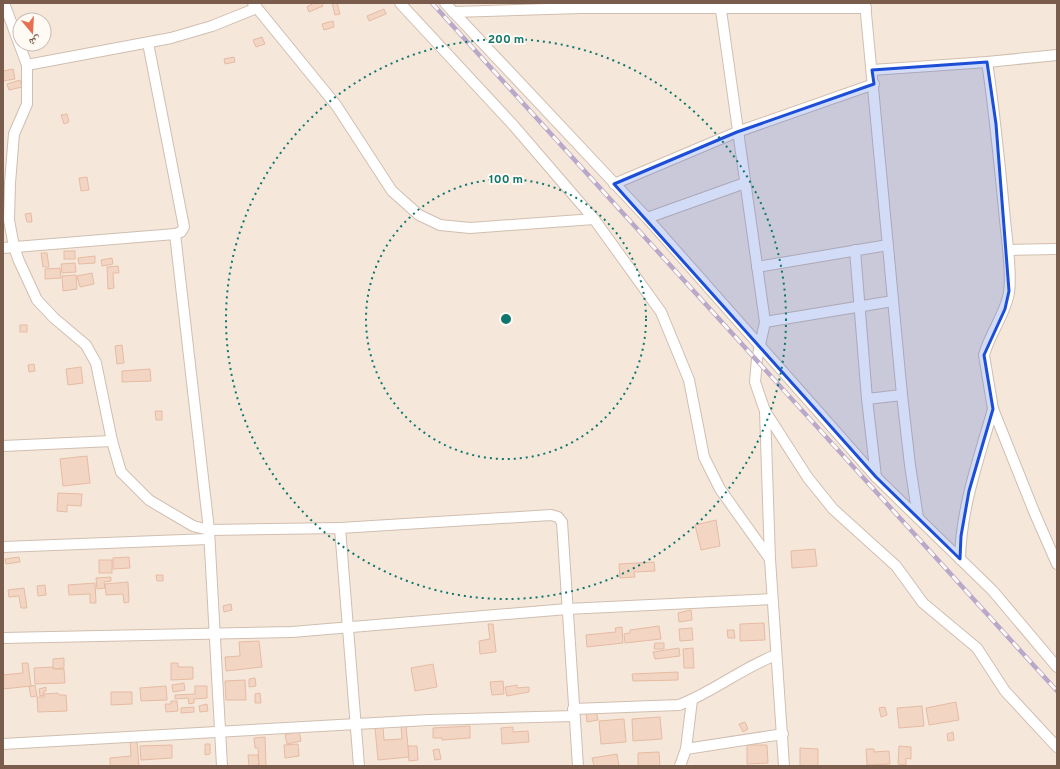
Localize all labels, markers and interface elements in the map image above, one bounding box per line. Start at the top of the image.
north arrow [12,12,52,52]
text: ش [27,32,42,49]
text: 200 m [488,32,524,48]
text: 100 m [489,172,523,188]
centre of rings [499,312,513,326]

